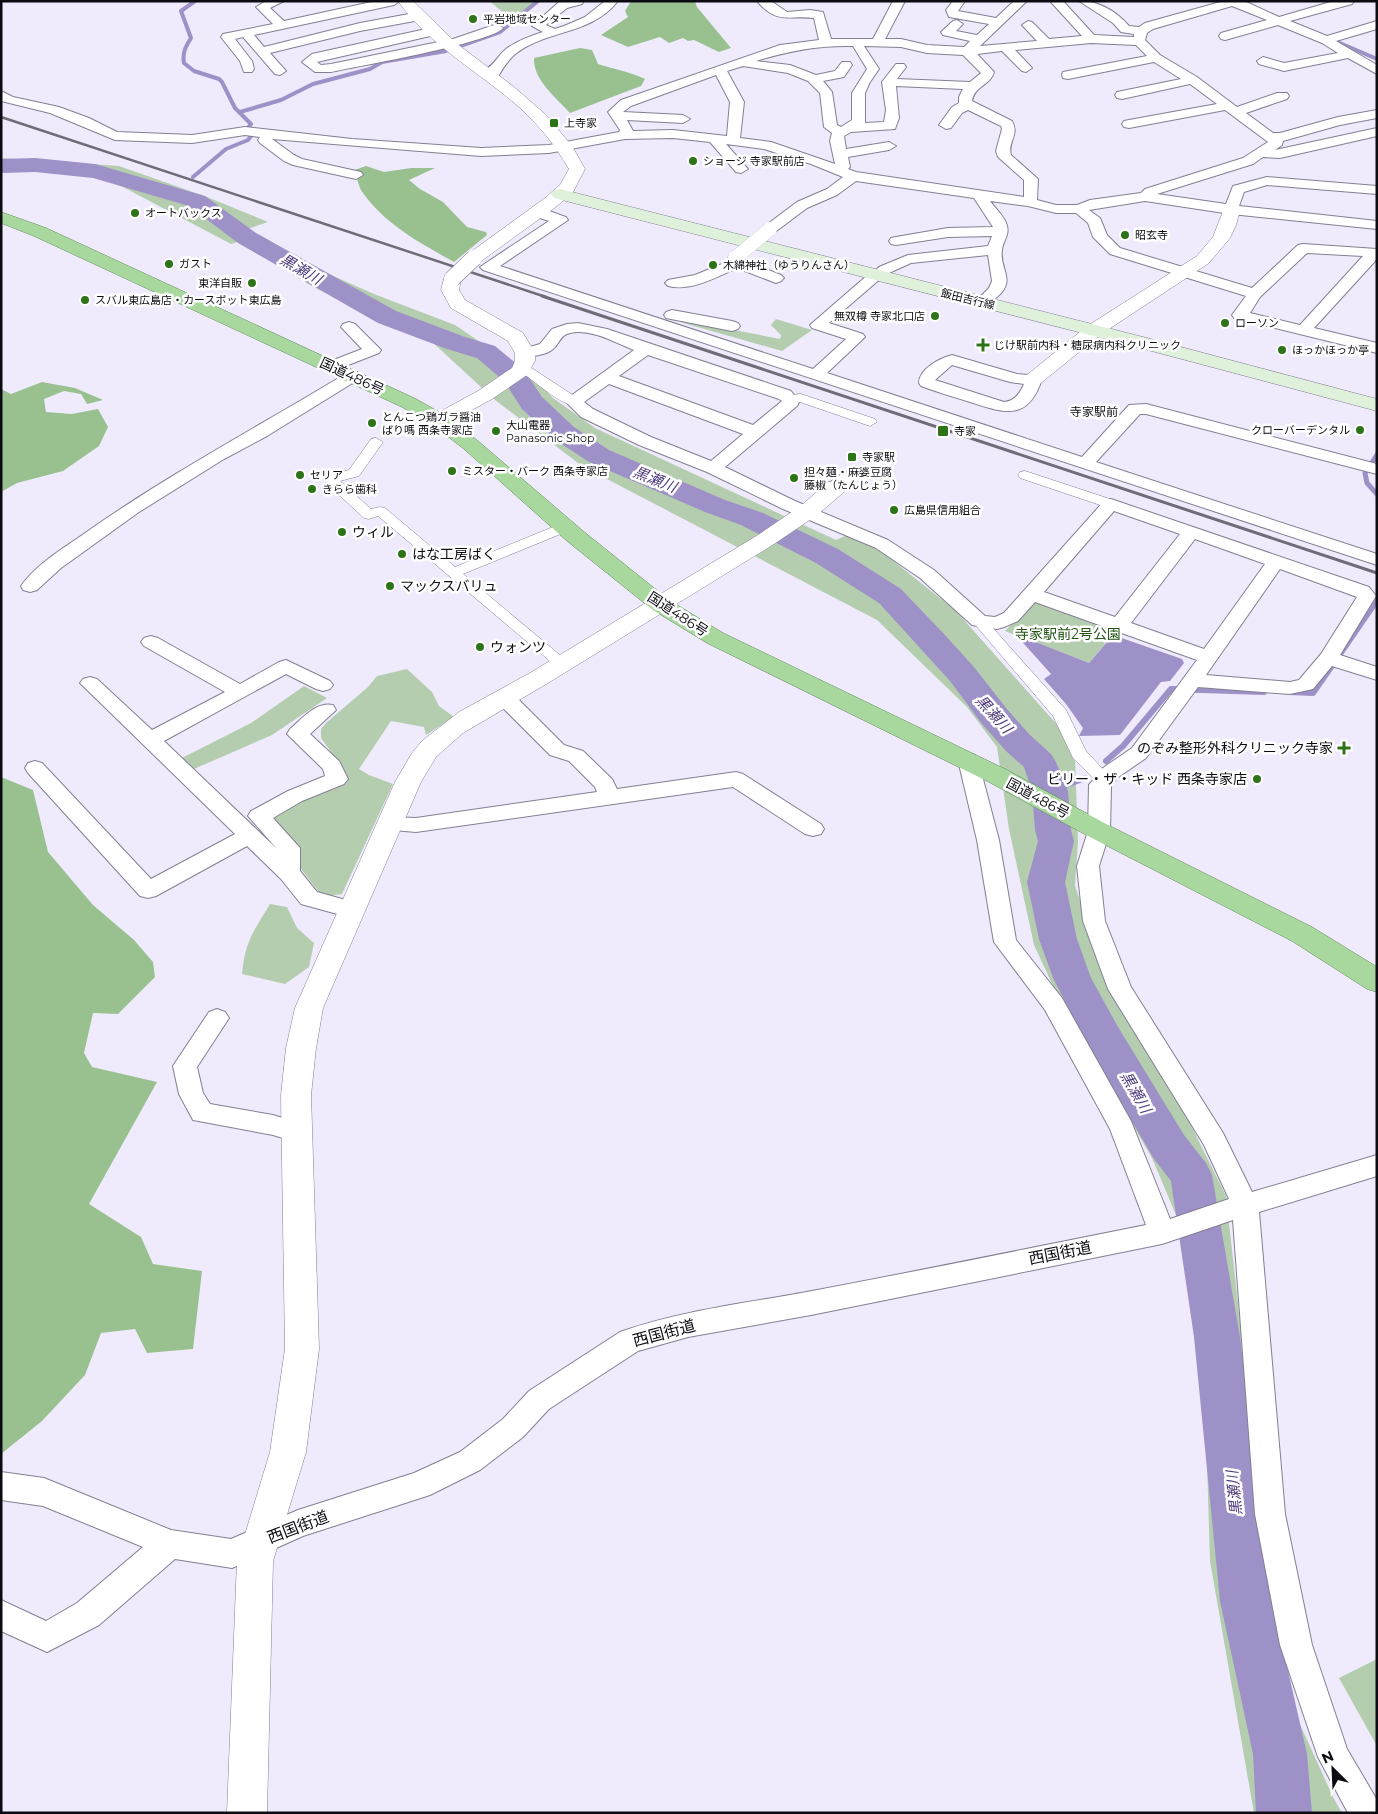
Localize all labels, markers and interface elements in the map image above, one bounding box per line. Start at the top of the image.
place label: 平岩地域センター [483,12,571,26]
marker: 平岩地域センター [467,13,479,25]
place label: 上寺家 [564,116,597,130]
marker: 上寺家 [548,117,560,129]
place label: ショージ 寺家駅前店 [703,154,805,168]
marker: ショージ 寺家駅前店 [687,155,699,167]
place label: オートバックス [145,206,222,220]
marker: オートバックス [129,207,141,219]
place label: 昭玄寺 [1135,228,1168,242]
marker: 昭玄寺 [1119,229,1131,241]
water label: 黒瀬川 [277,250,327,289]
place label: ガスト [179,257,212,271]
marker: ガスト [163,258,175,270]
place label: 木綿神社（ゆうりんさん） [723,258,855,272]
marker: 木綿神社（ゆうりんさん） [707,259,719,271]
place label: 東洋自販 [198,276,242,290]
marker: 東洋自販 [246,277,258,289]
street label: 飯田吉行線 [940,286,996,312]
place label: スバル東広島店・カースポット東広島 [95,293,281,307]
marker: スバル東広島店・カースポット東広島 [79,294,91,306]
place label: 無双樽 寺家北口店 [834,309,925,323]
marker: 無双樽 寺家北口店 [929,310,941,322]
place label: ローソン [1235,316,1279,330]
marker: ローソン [1219,317,1231,329]
marker: じけ駅前内科・糖尿病内科クリニック [976,338,990,352]
place label: じけ駅前内科・糖尿病内科クリニック [994,338,1181,352]
place label: ほっかほっか亭 [1292,343,1369,357]
marker: ほっかほっか亭 [1276,344,1288,356]
street label: 国道486号 [317,353,387,399]
district label: 寺家駅前 [1070,404,1118,419]
place label: とんこつ鶏ガラ醤油 ばり嗎 西条寺家店 [382,410,481,437]
marker: とんこつ鶏ガラ醤油 ばり嗎 西条寺家店 [366,417,378,429]
place label: 大山電器 Panasonic Shop [506,418,594,445]
place label: クローバーデンタル [1251,423,1350,437]
marker: 寺家 [936,424,950,438]
place label: 寺家 [954,424,976,438]
marker: クローバーデンタル [1354,424,1366,436]
marker: 大山電器 Panasonic Shop [490,425,502,437]
place label: 寺家駅 [862,450,895,464]
marker: 寺家駅 [846,451,858,463]
water label: 黒瀬川 [631,462,681,497]
place label: ミスター・バーク 西条寺家店 [462,464,608,478]
marker: ミスター・バーク 西条寺家店 [446,465,458,477]
place label: 担々麺・麻婆豆腐 藤椒（たんじょう） [804,465,903,492]
place label: セリア [310,468,343,482]
marker: セリア [294,469,306,481]
marker: 担々麺・麻婆豆腐 藤椒（たんじょう） [788,472,800,484]
place label: きらら歯科 [322,482,377,496]
marker: きらら歯科 [306,483,318,495]
place label: 広島県信用組合 [904,503,981,517]
marker: 広島県信用組合 [888,504,900,516]
place label: ウィル [352,523,394,541]
marker: ウィル [336,526,348,538]
place label: はな工房ばく [412,545,496,563]
marker: はな工房ばく [396,548,408,560]
place label: マックスバリュ [400,577,498,595]
marker: マックスバリュ [384,580,396,592]
street label: 国道486号 [644,588,712,640]
park label: 寺家駅前2号公園 [1015,625,1121,643]
place label: ウォンツ [490,638,546,656]
marker: ウォンツ [474,641,486,653]
water label: 黒瀬川 [972,691,1017,739]
place label: のぞみ整形外科クリニック寺家 [1137,739,1333,757]
marker: のぞみ整形外科クリニック寺家 [1337,741,1351,755]
place label: ビリー・ザ・キッド 西条寺家店 [1047,770,1247,788]
marker: ビリー・ザ・キッド 西条寺家店 [1251,773,1263,785]
street label: 国道486号 [1003,774,1073,822]
water label: 黒瀬川 [1117,1068,1156,1118]
street label: 西国街道 [1027,1238,1093,1268]
street label: 西国街道 [631,1316,697,1350]
water label: 黒瀬川 [1222,1468,1246,1516]
street label: 西国街道 [265,1507,331,1547]
north arrow [1308,1744,1358,1794]
text: N [1319,1747,1337,1768]

